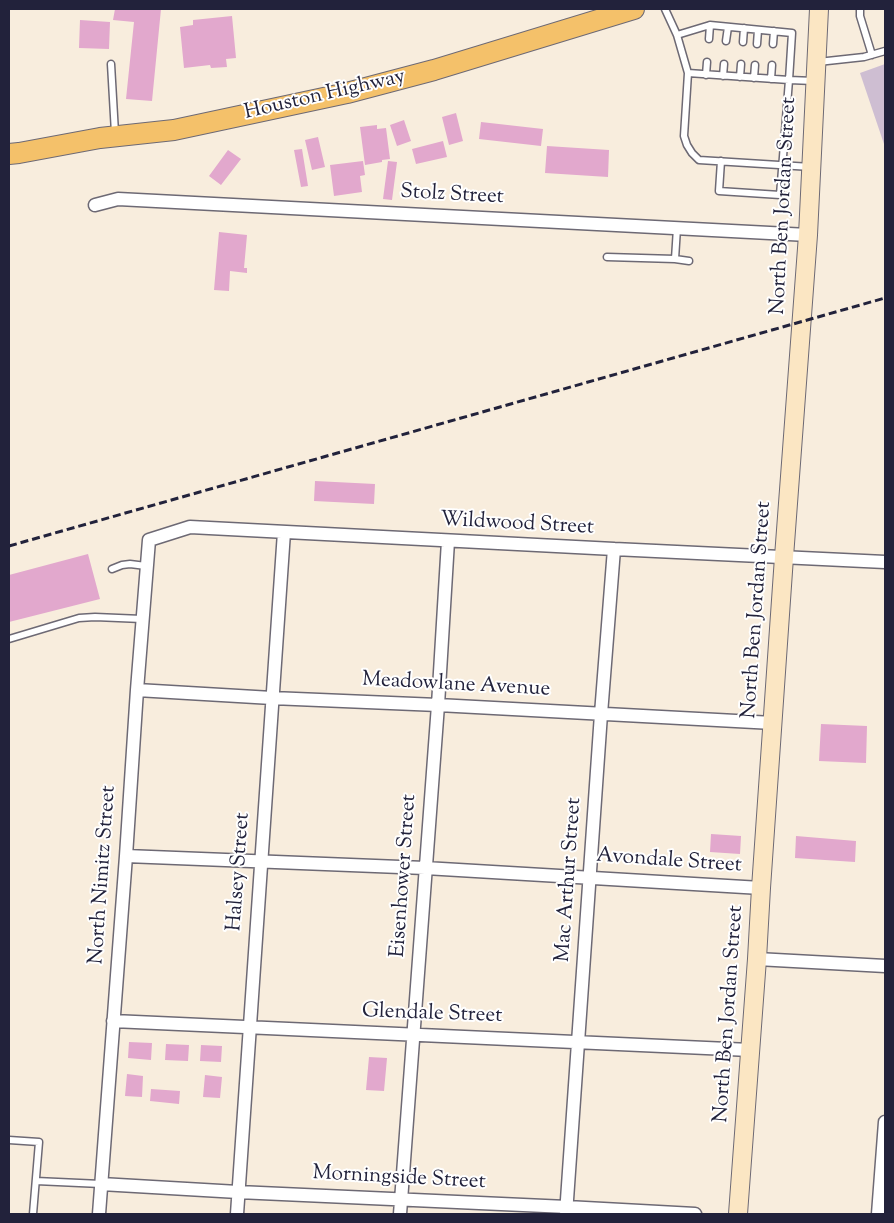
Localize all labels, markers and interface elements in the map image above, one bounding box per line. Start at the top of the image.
street label: Houston Highway [242,65,408,127]
street label: North Ben Jordan Street [767,97,803,315]
street label: Stolz Street [400,181,504,211]
street label: North Ben Jordan Street [738,500,778,720]
street label: Wildwood Street [439,508,595,542]
street label: Meadowlane Avenue [361,668,551,704]
street label: North Nimitz Street [85,785,123,965]
street label: Eisenhower Street [387,794,423,958]
street label: Mac Arthur Street [552,797,588,963]
street label: Halsey Street [223,812,257,932]
street label: Avondale Street [595,844,743,880]
street label: North Ben Jordan Street [710,904,750,1124]
street label: Glendale Street [361,1000,503,1030]
street label: Morningside Street [312,1162,486,1196]

